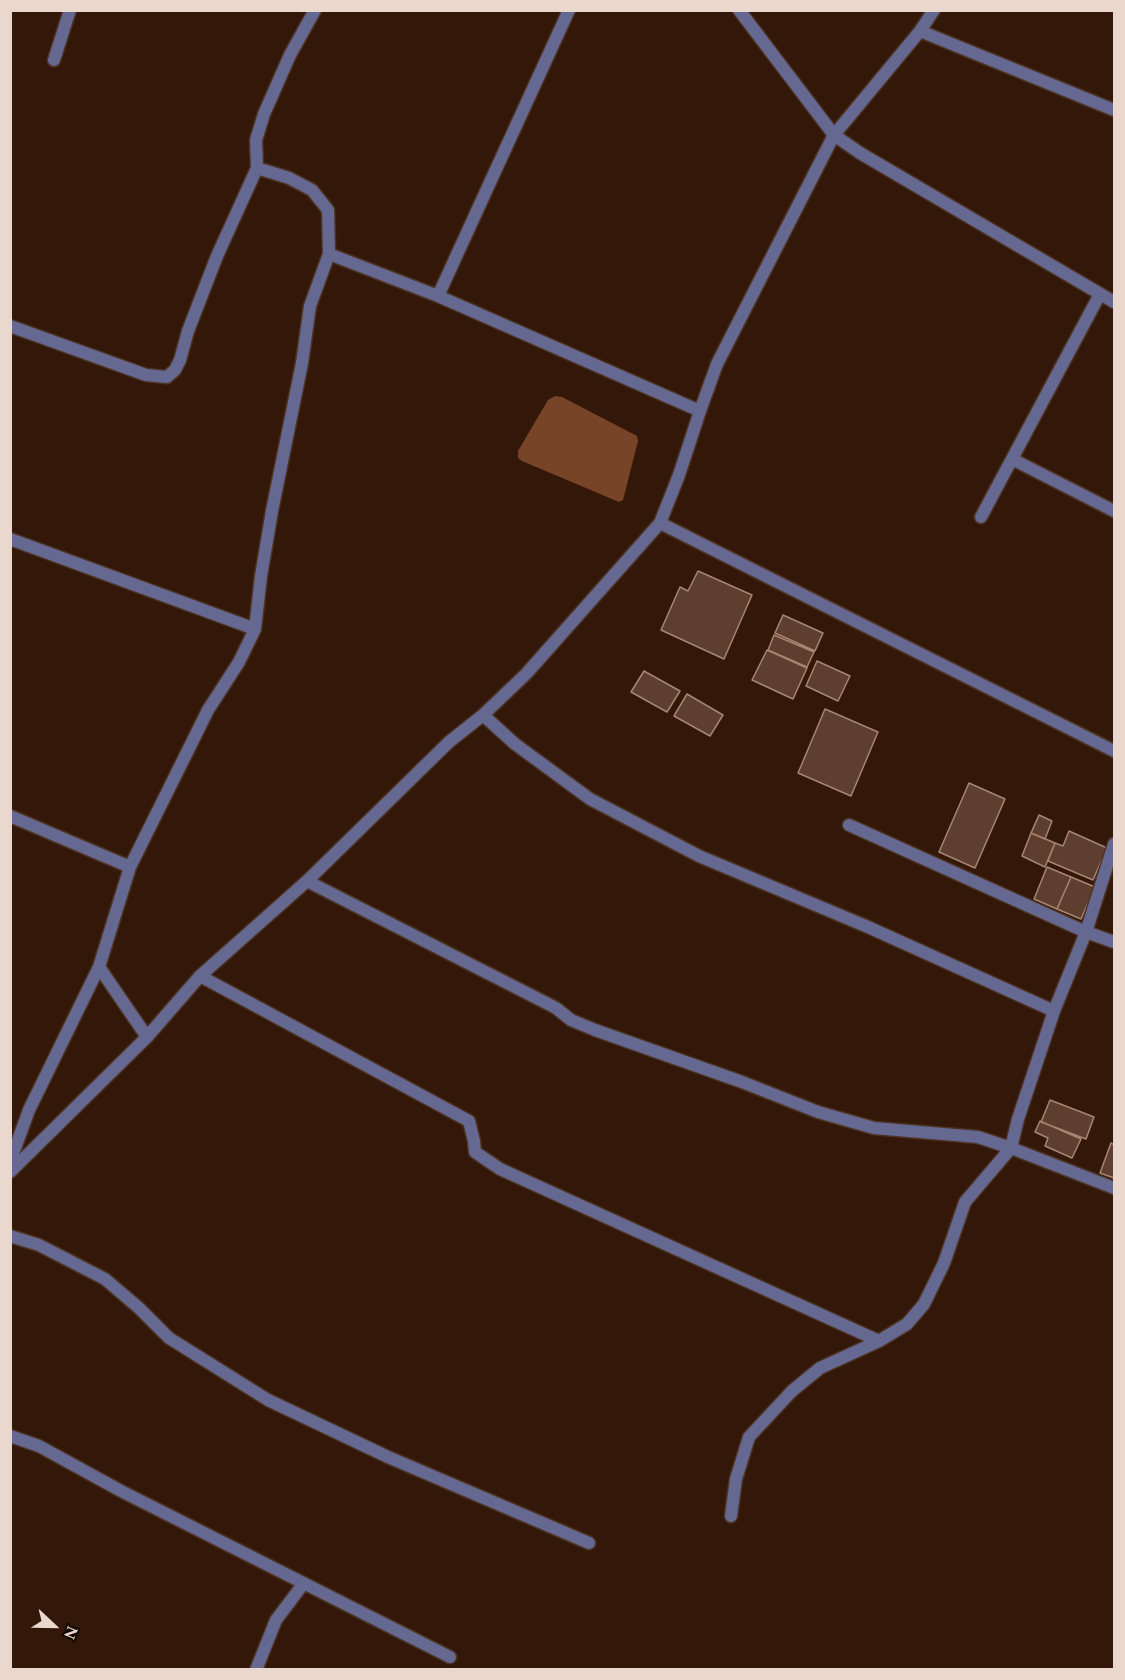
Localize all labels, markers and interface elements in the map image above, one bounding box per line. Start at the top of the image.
north arrow [24,1596,84,1656]
text: N [57,1622,84,1643]

